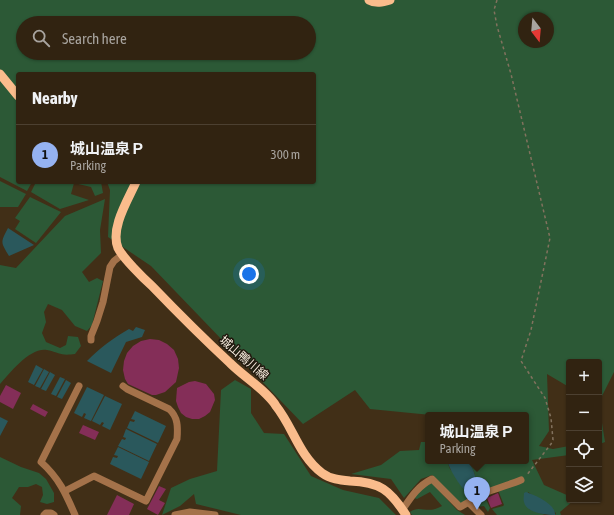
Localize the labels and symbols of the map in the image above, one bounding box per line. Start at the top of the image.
north arrow [518,12,554,48]
your location [239,264,259,284]
street label: 城山鴨川線 [217,333,271,383]
pin: 1 [464,477,490,510]

